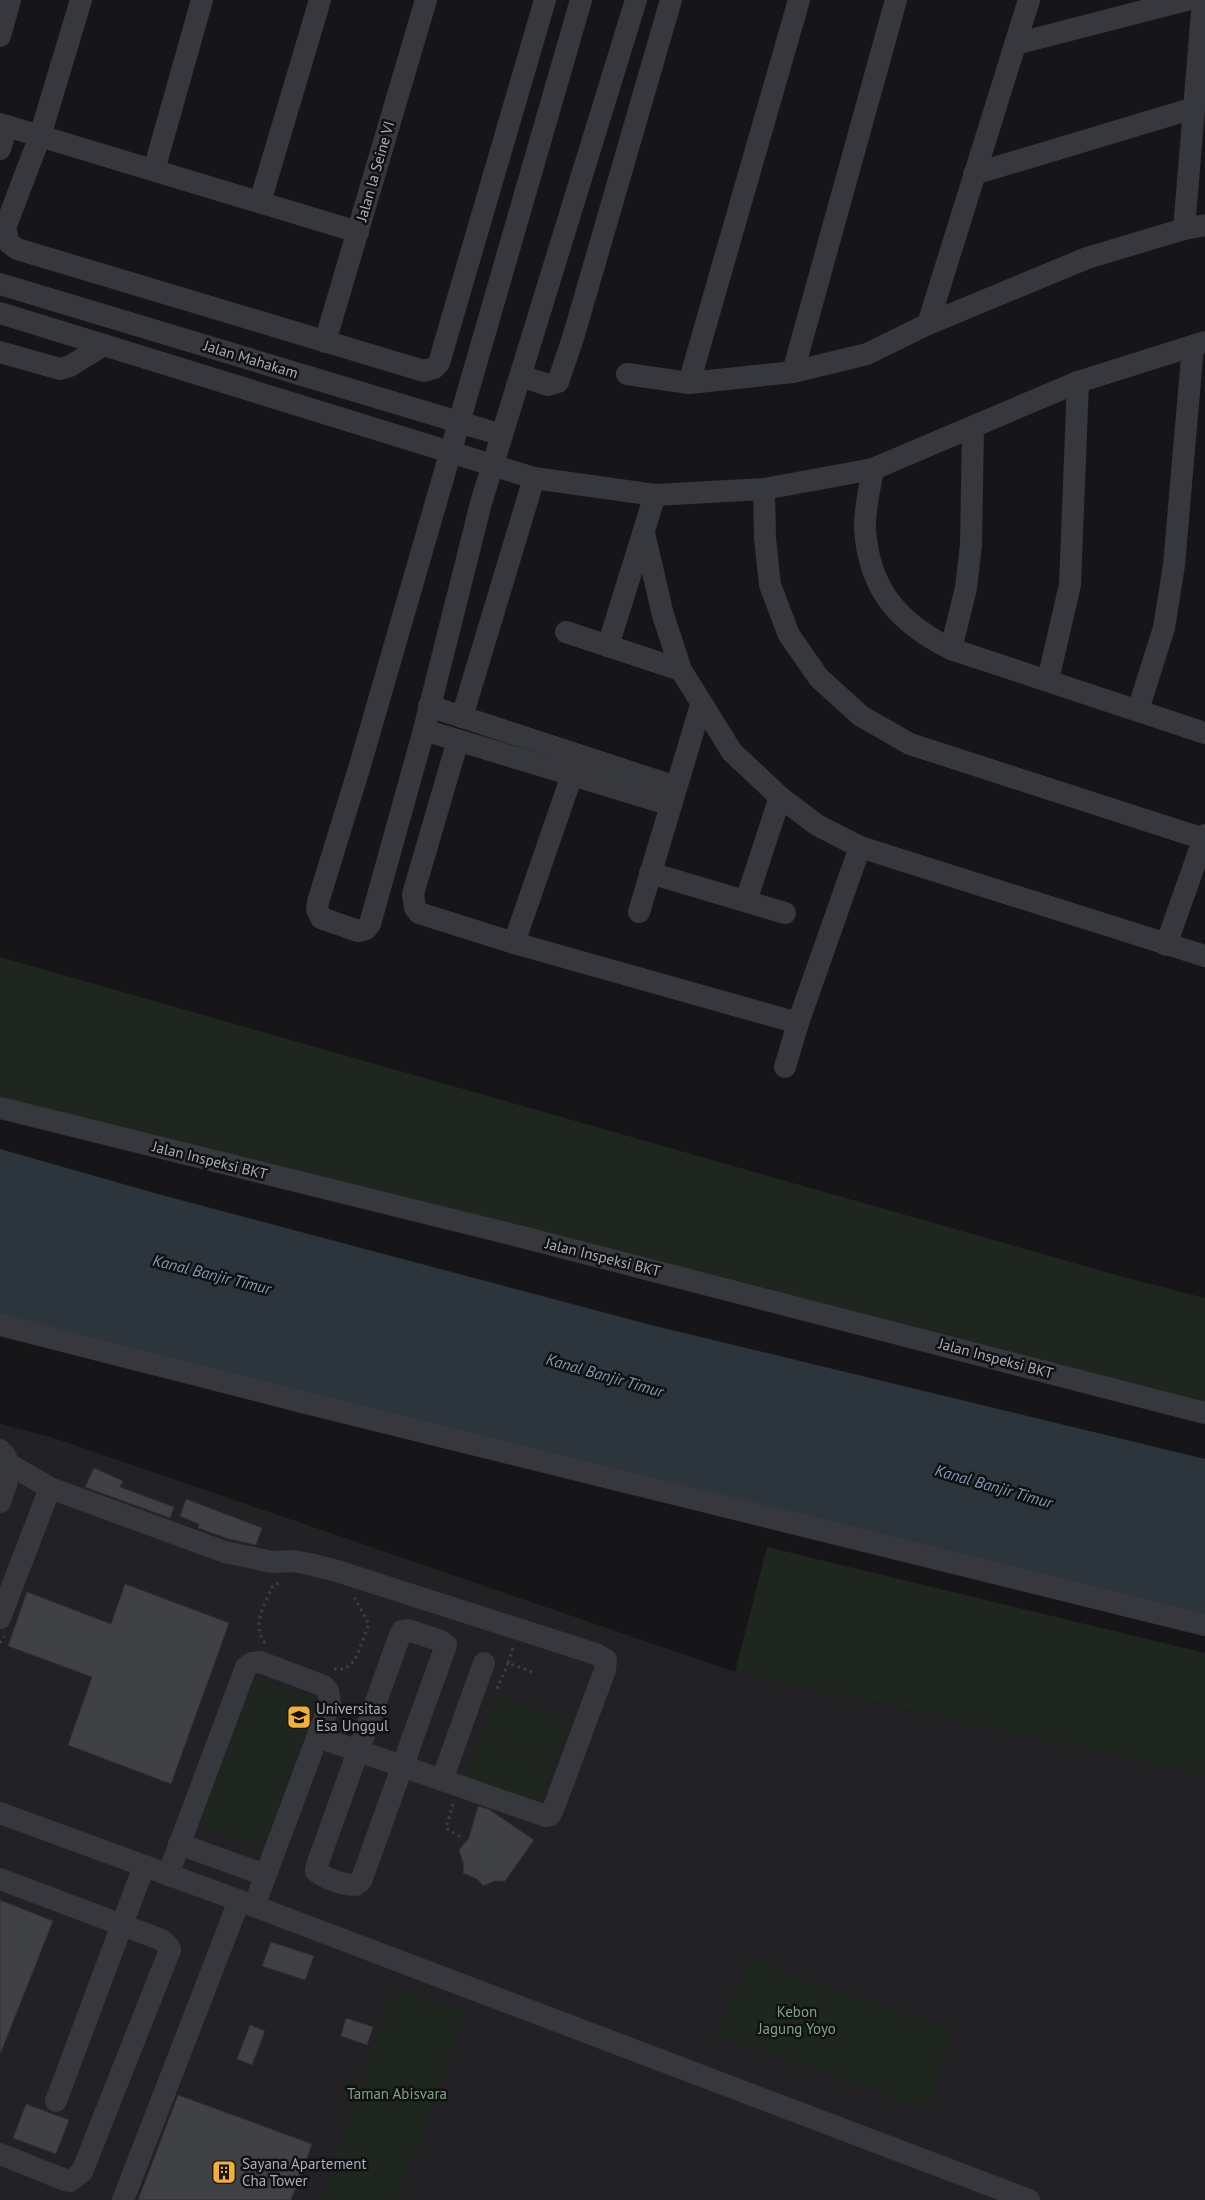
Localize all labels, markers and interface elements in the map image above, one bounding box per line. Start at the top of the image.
street label: Jalan la Seine VI [351,119,398,224]
street label: Jalan Mahakam [201,335,300,382]
street label: Jalan Inspeksi BKT [150,1136,270,1184]
street label: Jalan Inspeksi BKT [543,1233,663,1281]
water label: Kanal Banjir Timur [151,1250,275,1299]
street label: Jalan Inspeksi BKT [936,1333,1056,1383]
water label: Kanal Banjir Timur [544,1349,668,1402]
water label: Kanal Banjir Timur [933,1460,1057,1513]
place label: Universitas Esa Unggul [316,1699,389,1735]
school or university icon: Universitas Esa Unggul [286,1704,312,1730]
park label: Kebon Jagung Yoyo [757,2002,836,2038]
park label: Taman Abisvara [347,2084,447,2103]
place label: Sayana Apartement Cha Tower [242,2154,367,2190]
building icon: Sayana Apartement Cha Tower [211,2159,237,2185]

